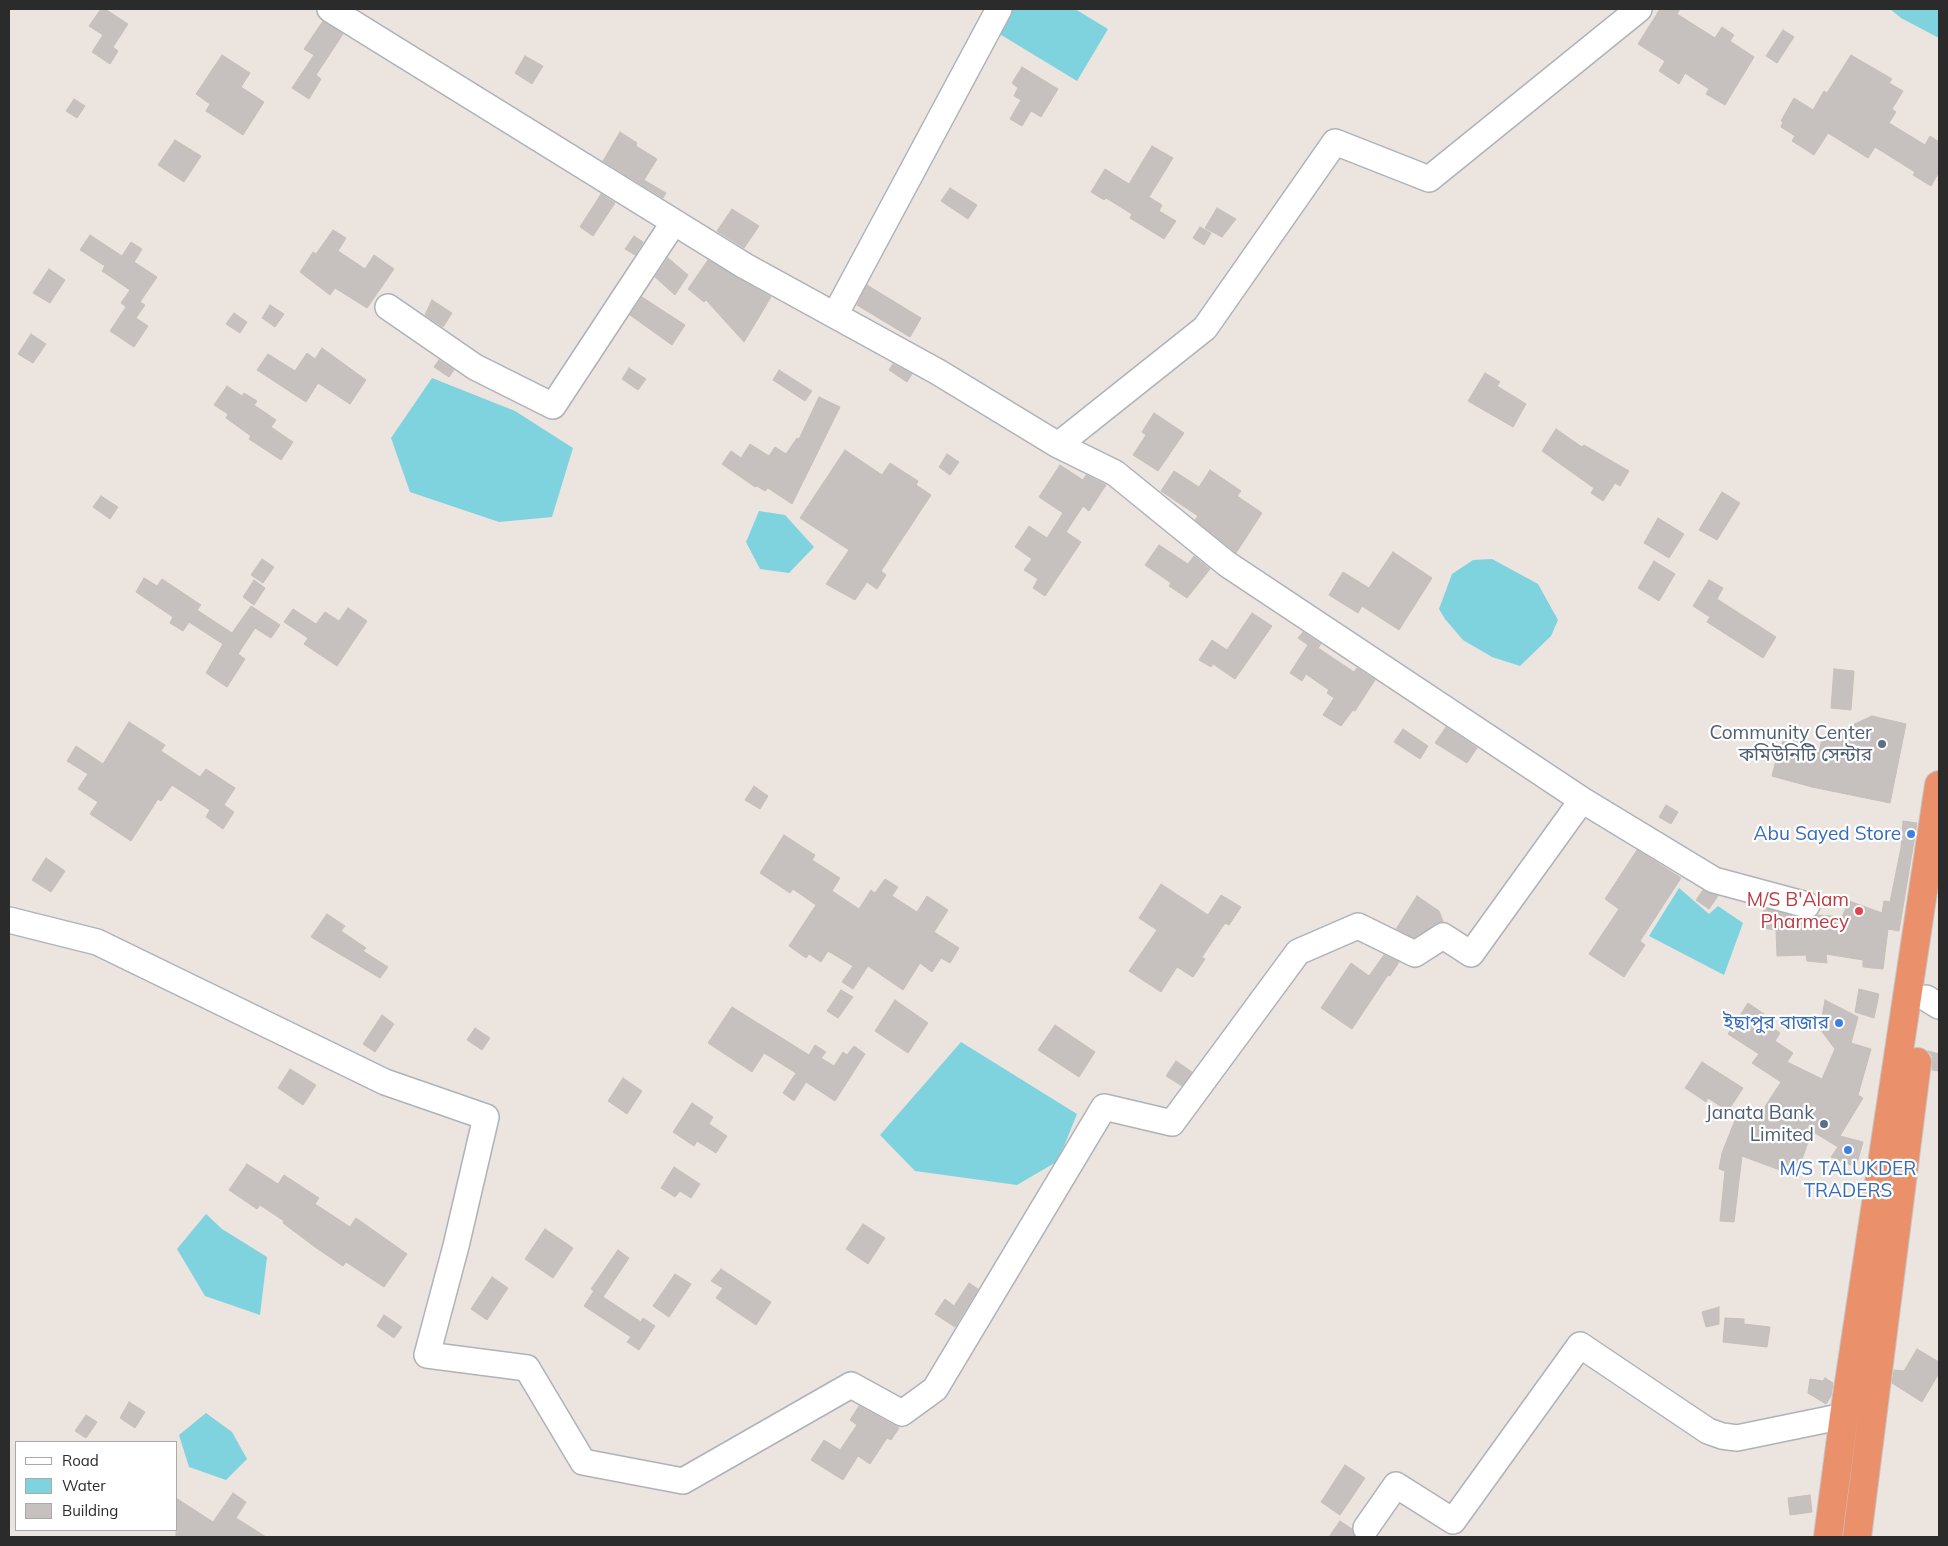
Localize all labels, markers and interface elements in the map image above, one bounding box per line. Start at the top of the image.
place label: Community Center কমিউনিটি সেন্টার [1709,722,1872,766]
marker: Community Center কমিউনিটি সেন্টার [1876,738,1888,750]
place label: Abu Sayed Store [1754,823,1901,845]
marker: Abu Sayed Store [1905,828,1917,840]
place label: M/S B'Alam Pharmecy [1747,889,1849,933]
marker: M/S B'Alam Pharmecy [1853,905,1865,917]
place label: ইছাপুর বাজার [1723,1012,1829,1034]
marker: ইছাপুর বাজার [1833,1017,1845,1029]
place label: Janata Bank Limited [1706,1102,1814,1146]
marker: Janata Bank Limited [1818,1118,1830,1130]
marker: M/S TALUKDER TRADERS [1842,1144,1854,1156]
place label: M/S TALUKDER TRADERS [1780,1158,1916,1202]
legend [15,1441,178,1531]
text: Road [62,1451,99,1470]
text: Water [62,1476,106,1495]
text: Building [62,1501,118,1520]

